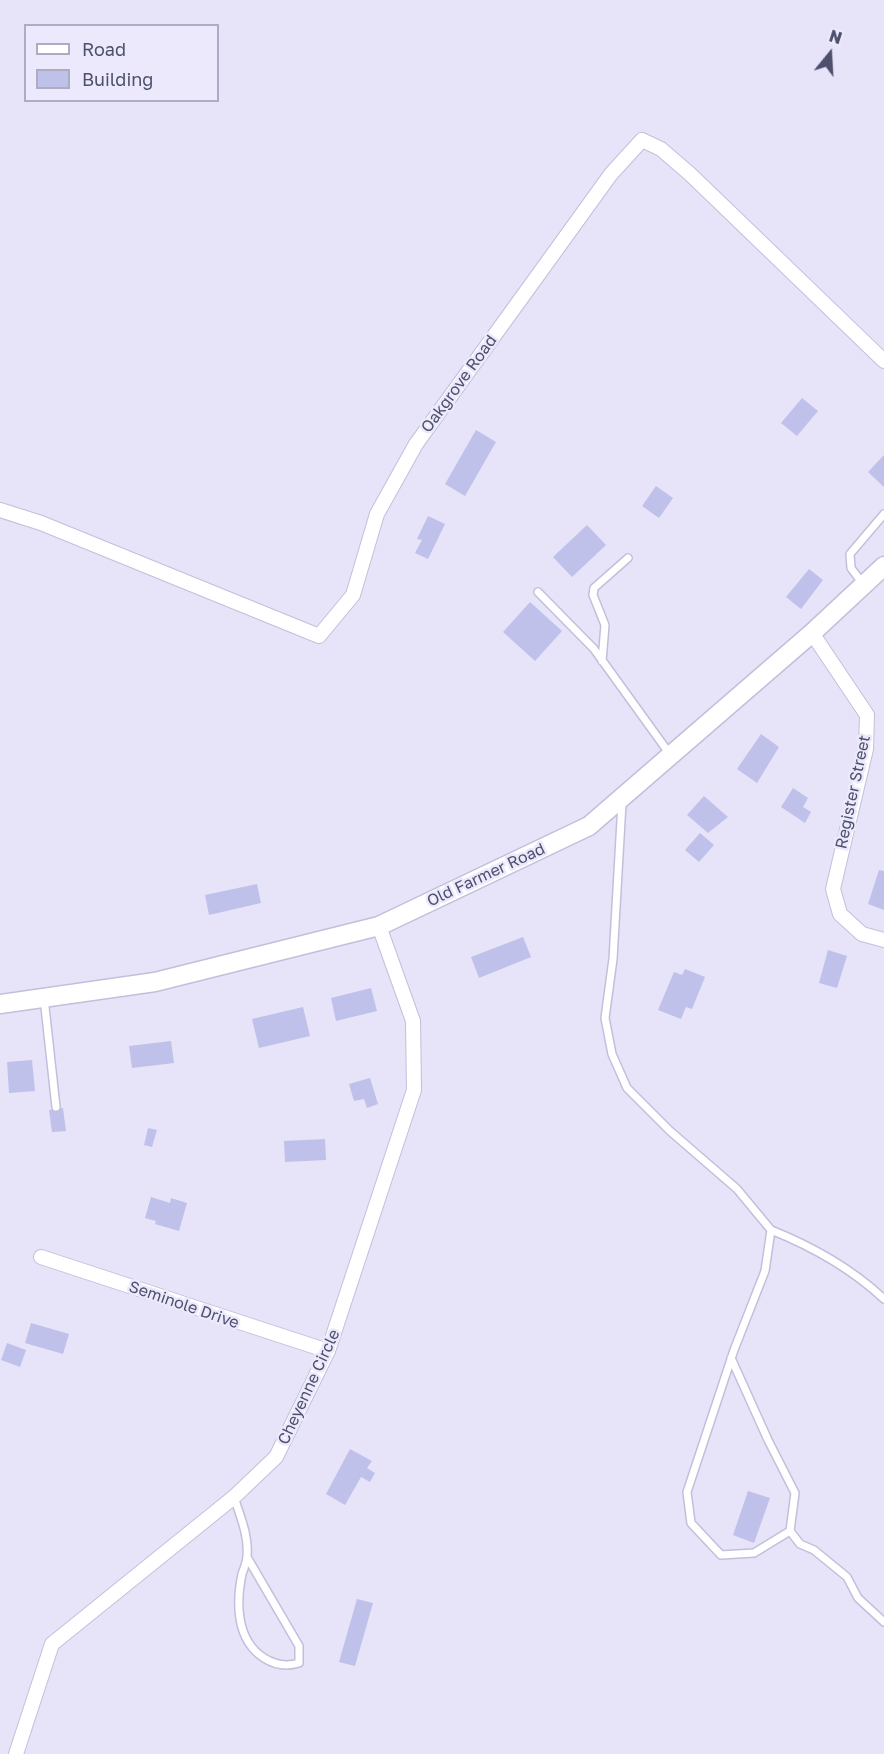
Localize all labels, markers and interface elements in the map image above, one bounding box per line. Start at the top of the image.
legend [24,24,219,102]
north arrow [800,24,860,84]
text: N [827,25,844,48]
text: Road [82,38,126,60]
text: Building [82,68,153,90]
street label: Oakgrove Road [417,331,501,437]
street label: Register Street [832,733,874,851]
street label: Old Farmer Road [424,839,548,911]
street label: Seminole Drive [126,1277,242,1333]
street label: Cheyenne Circle [274,1326,344,1448]

